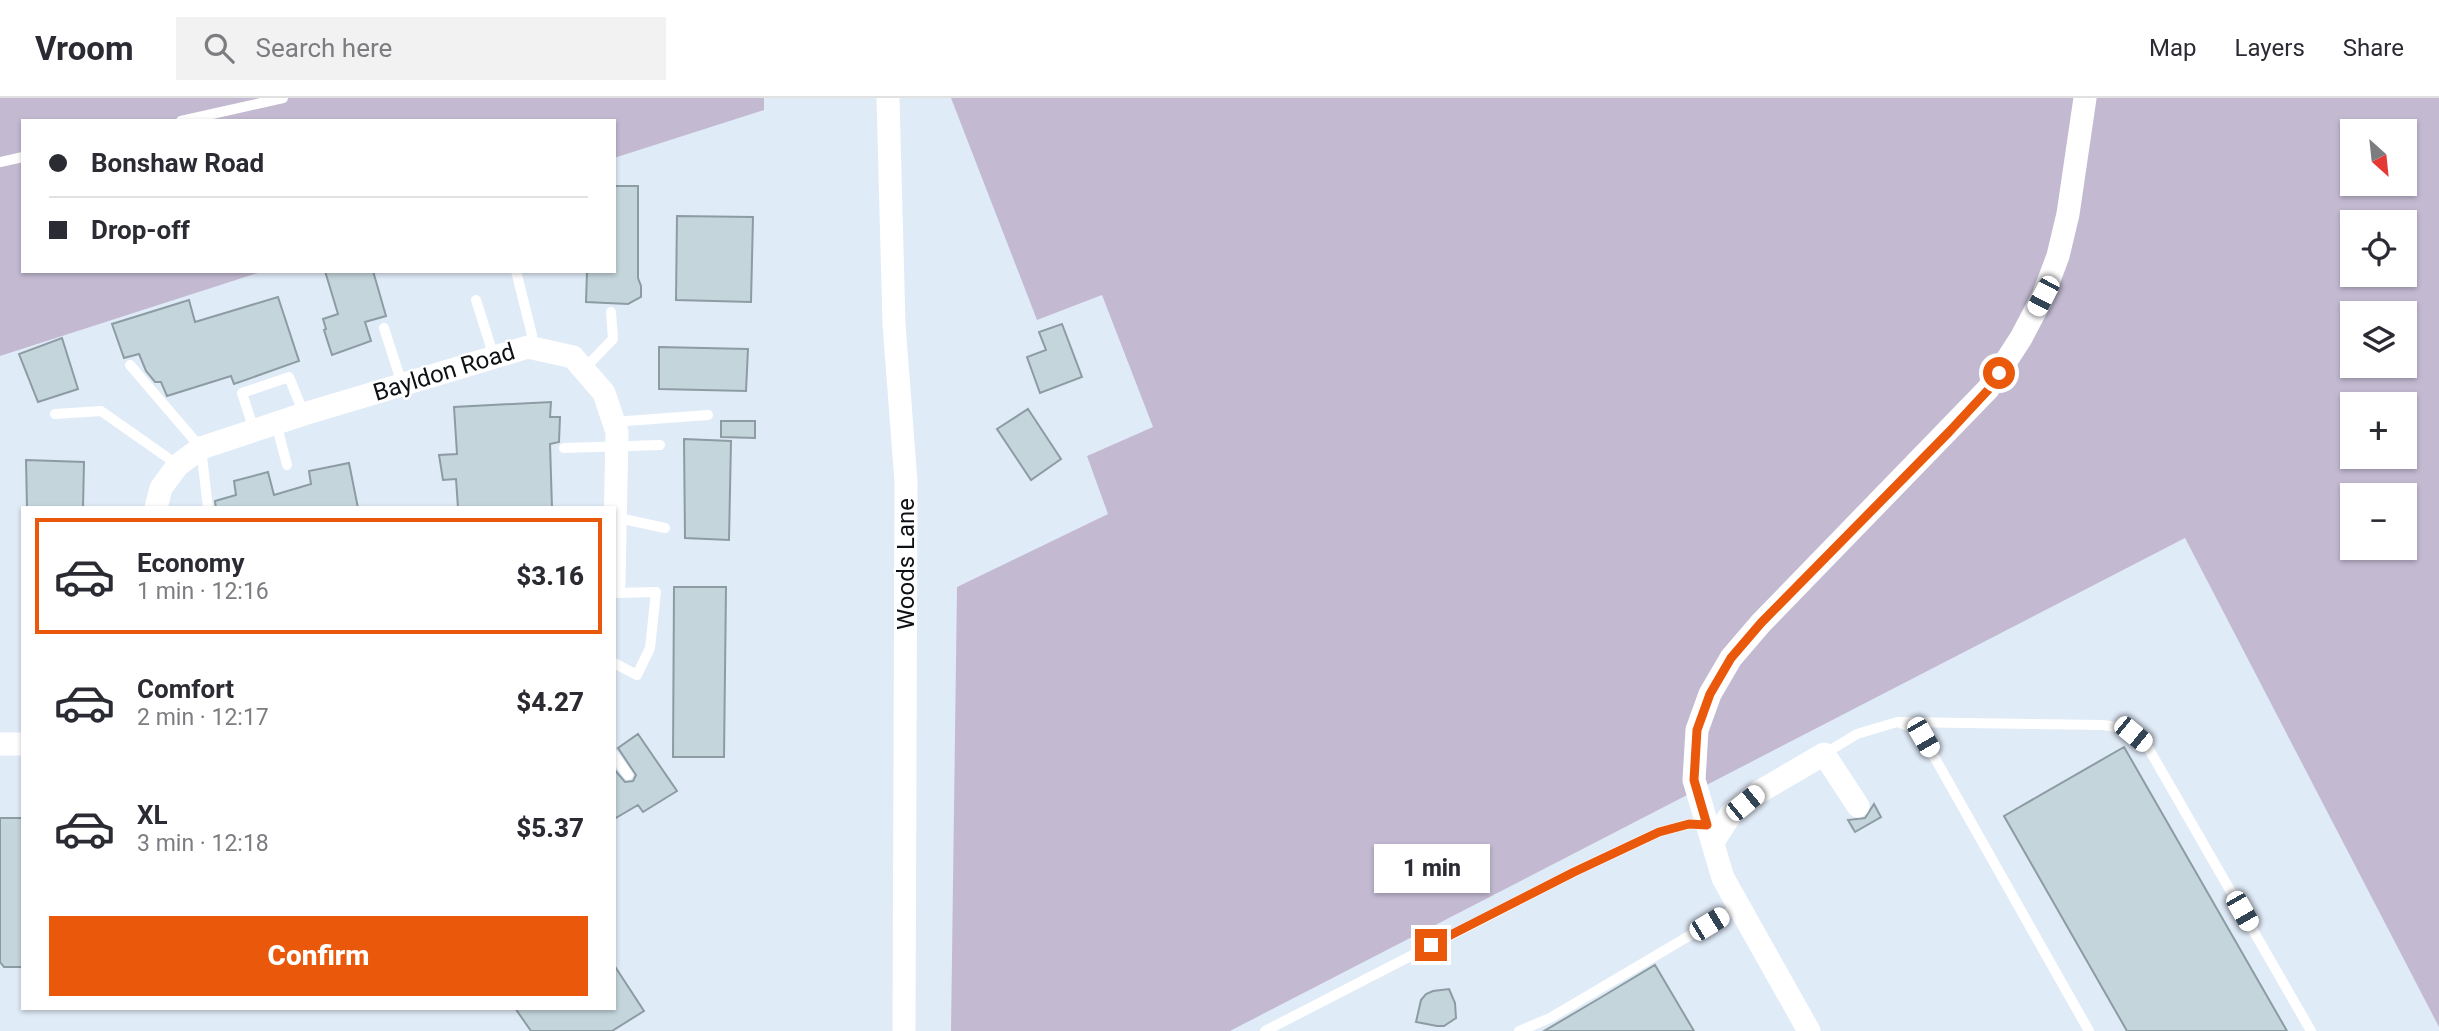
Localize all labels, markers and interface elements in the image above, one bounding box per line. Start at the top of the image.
search box [176,17,666,80]
text: Vroom [35,29,134,68]
icon: search [200,29,238,67]
text: Search here [256,33,392,63]
text: Map [2149,34,2197,62]
text: Layers [2235,34,2305,62]
text: Share [2343,34,2404,62]
north arrow [2340,119,2417,196]
map controls [2340,119,2417,560]
text: Bonshaw Road [91,148,264,178]
button: locate [2340,210,2417,287]
text: Drop-off [91,215,190,245]
car [2024,273,2063,319]
button: layers [2340,301,2417,378]
street label: Bayldon Road [370,337,518,407]
route start [1983,357,2015,389]
button: + [2340,392,2417,469]
button: − [2340,483,2417,560]
street label: Woods Lane [892,498,920,630]
icon: car [53,545,116,608]
text: Economy [137,548,244,578]
text: $3.16 [516,561,584,591]
text: 1 min · 12:16 [137,578,269,605]
icon: car [53,671,116,734]
text: Comfort [137,674,234,704]
text: $4.27 [516,687,584,717]
text: 2 min · 12:17 [137,704,269,731]
car [2111,713,2156,755]
car [1904,714,1943,760]
car [1723,782,1768,824]
icon: car [53,797,116,860]
text: XL [137,800,168,830]
text: $5.37 [516,813,584,843]
text: 3 min · 12:18 [137,830,269,857]
callout: 1 min [1373,844,1489,892]
text: 1 min [1403,855,1461,882]
car [2223,888,2262,934]
car [1686,904,1733,944]
button: Confirm [49,916,588,996]
route end [1415,929,1447,961]

